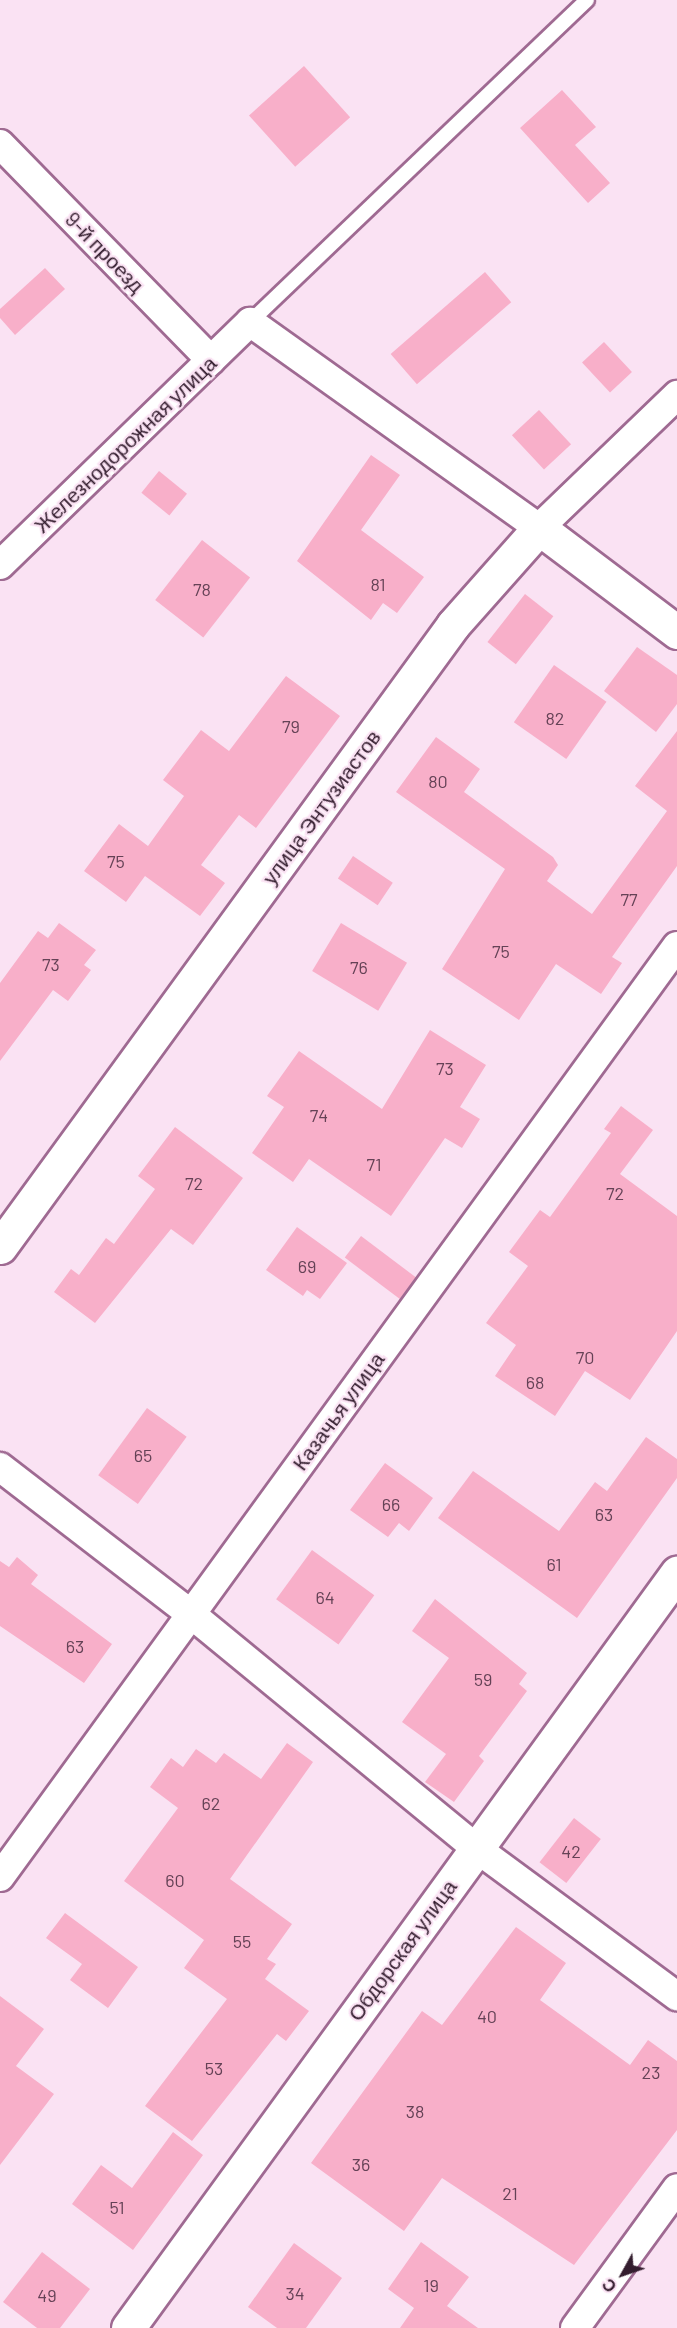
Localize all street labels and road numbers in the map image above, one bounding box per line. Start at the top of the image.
street label: 9-й проезд [60,206,150,298]
street label: Железнодорожная улица [29,350,221,538]
street label: улица Энтузиастов [257,725,385,889]
street label: Казачья улица [287,1347,389,1475]
street label: Обдорская улица [342,1875,462,2025]

